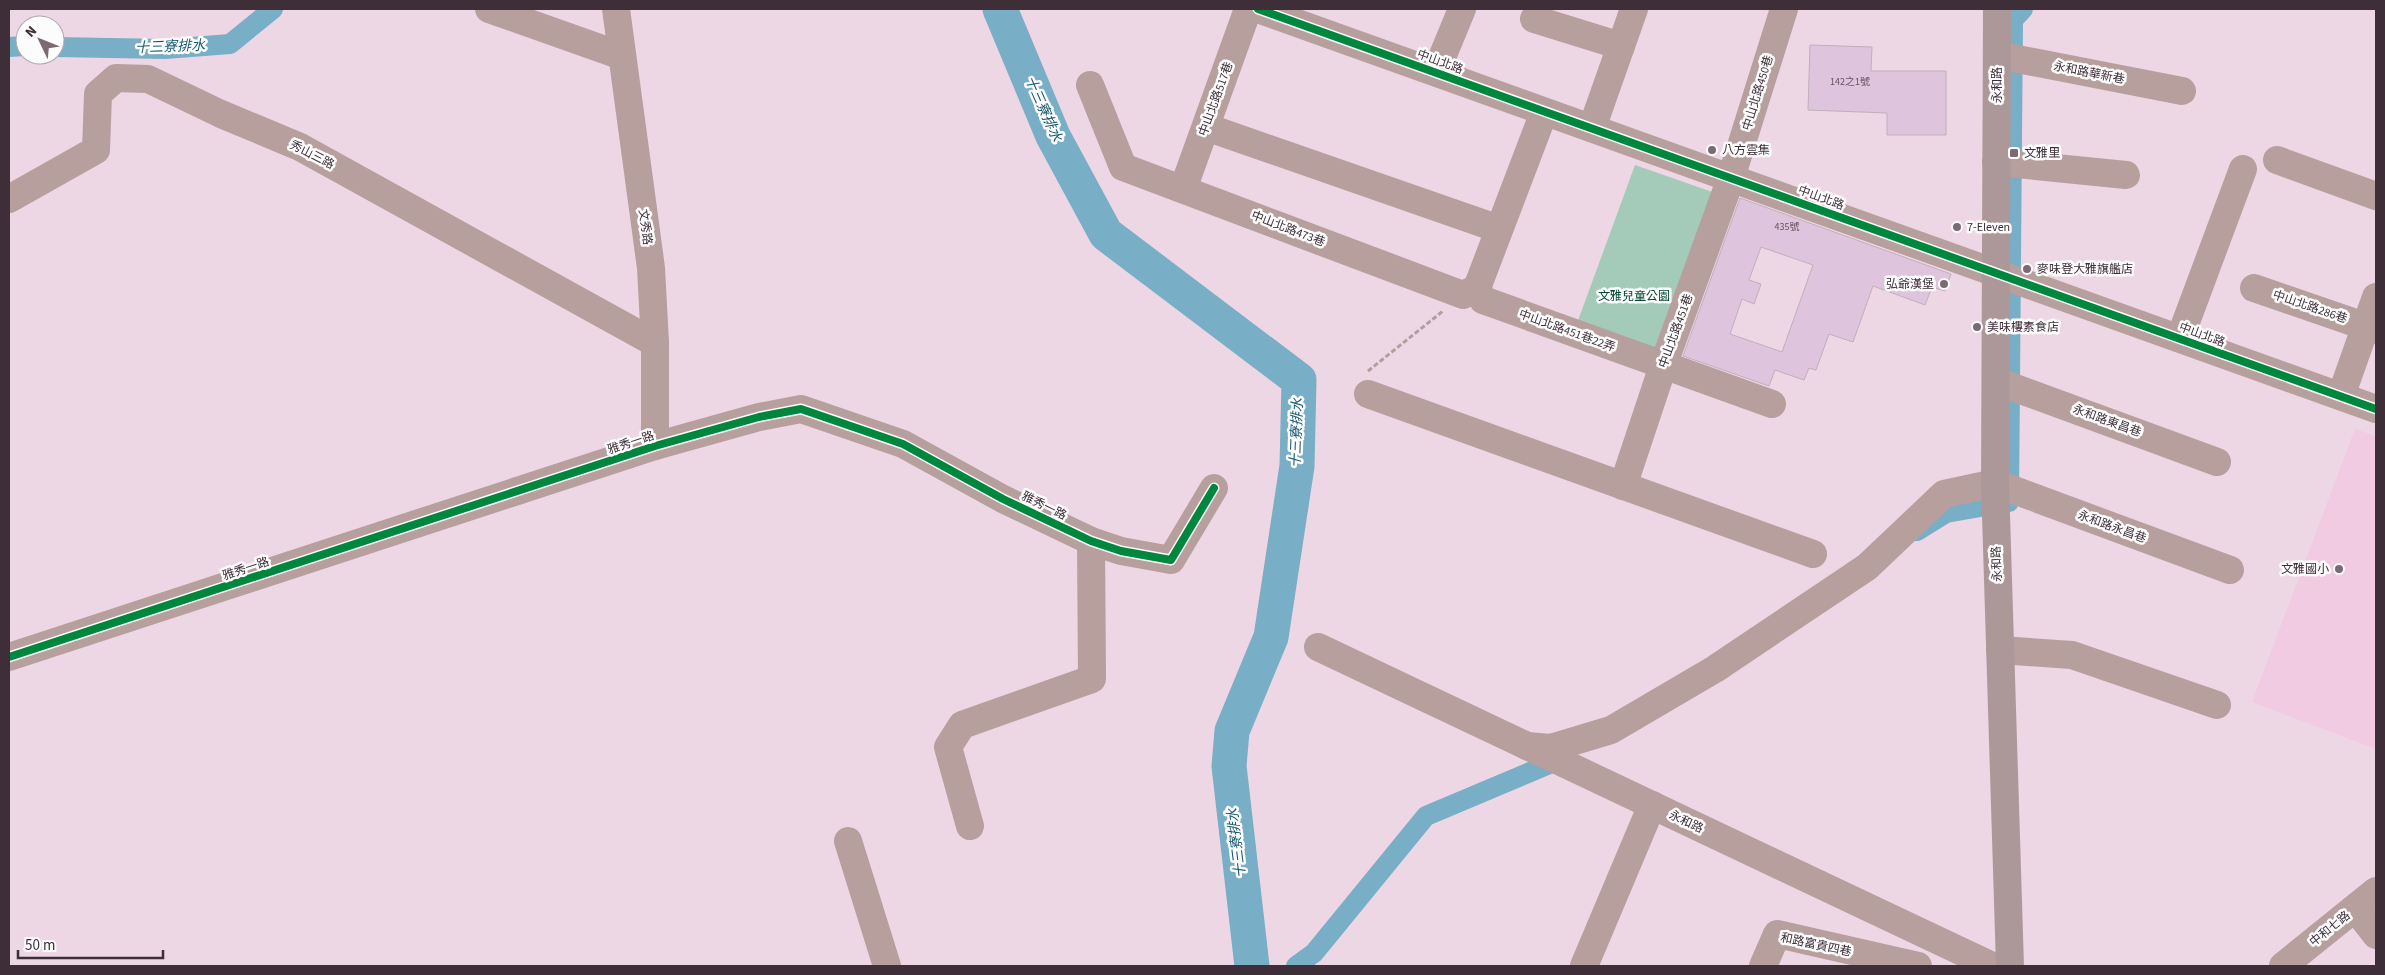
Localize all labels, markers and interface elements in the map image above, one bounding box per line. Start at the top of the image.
north arrow [15,15,65,65]
text: N [21,22,42,42]
water label: 十三寮排水 [135,36,206,58]
street label: 中山北路 [1415,46,1465,78]
street label: 中山北路450巷 [1738,53,1778,133]
street label: 永和路華新巷 [2052,58,2126,88]
street label: 中山北路517巷 [1195,59,1237,139]
street label: 永和路 [1989,67,2006,103]
water label: 十三寮排水 [1020,73,1067,146]
house number: 142之1號 [1830,75,1870,89]
street label: 秀山三路 [287,137,337,173]
place label: 八方雲集 [1722,142,1770,159]
marker: 八方雲集 [1706,144,1718,156]
place label: 文雅里 [2024,145,2060,162]
marker: 文雅里 [2008,147,2020,159]
street label: 中山北路 [1796,182,1846,214]
street label: 中山北路473巷 [1249,207,1327,251]
street label: 文秀路 [634,208,656,246]
place label: 7-Eleven [1967,219,2010,236]
house number: 435號 [1775,220,1799,234]
marker: 7-Eleven [1951,221,1963,233]
place label: 麥味登大雅旗艦店 [2037,261,2133,278]
marker: 麥味登大雅旗艦店 [2021,263,2033,275]
place label: 弘爺漢堡 [1886,276,1934,293]
marker: 弘爺漢堡 [1938,278,1950,290]
street label: 中山北路286巷 [2270,286,2350,328]
park label: 文雅兒童公園 [1598,288,1670,305]
street label: 中山北路451巷 [1655,291,1697,371]
street label: 中山北路451巷22弄 [1516,306,1618,356]
place label: 美味樓素食店 [1987,319,2059,336]
street label: 中山北路 [2177,319,2227,351]
marker: 美味樓素食店 [1971,321,1983,333]
water label: 十三寮排水 [1286,397,1308,468]
street label: 永和路東昌巷 [2070,401,2144,441]
street label: 雅秀一路 [606,427,656,459]
street label: 雅秀一路 [1019,488,1069,524]
street label: 永和路永昌巷 [2075,507,2149,547]
street label: 永和路 [1988,546,2006,582]
street label: 雅秀一路 [221,553,271,585]
place label: 文雅國小 [2281,561,2329,578]
marker: 文雅國小 [2333,563,2345,575]
water label: 十三寮排水 [1223,806,1251,879]
street label: 永和路 [1666,807,1706,837]
street label: 中和七路 [2306,907,2354,951]
scale bar [18,928,162,960]
street label: 和路富貴四巷 [1779,929,1853,961]
text: 50 m [25,935,55,956]

